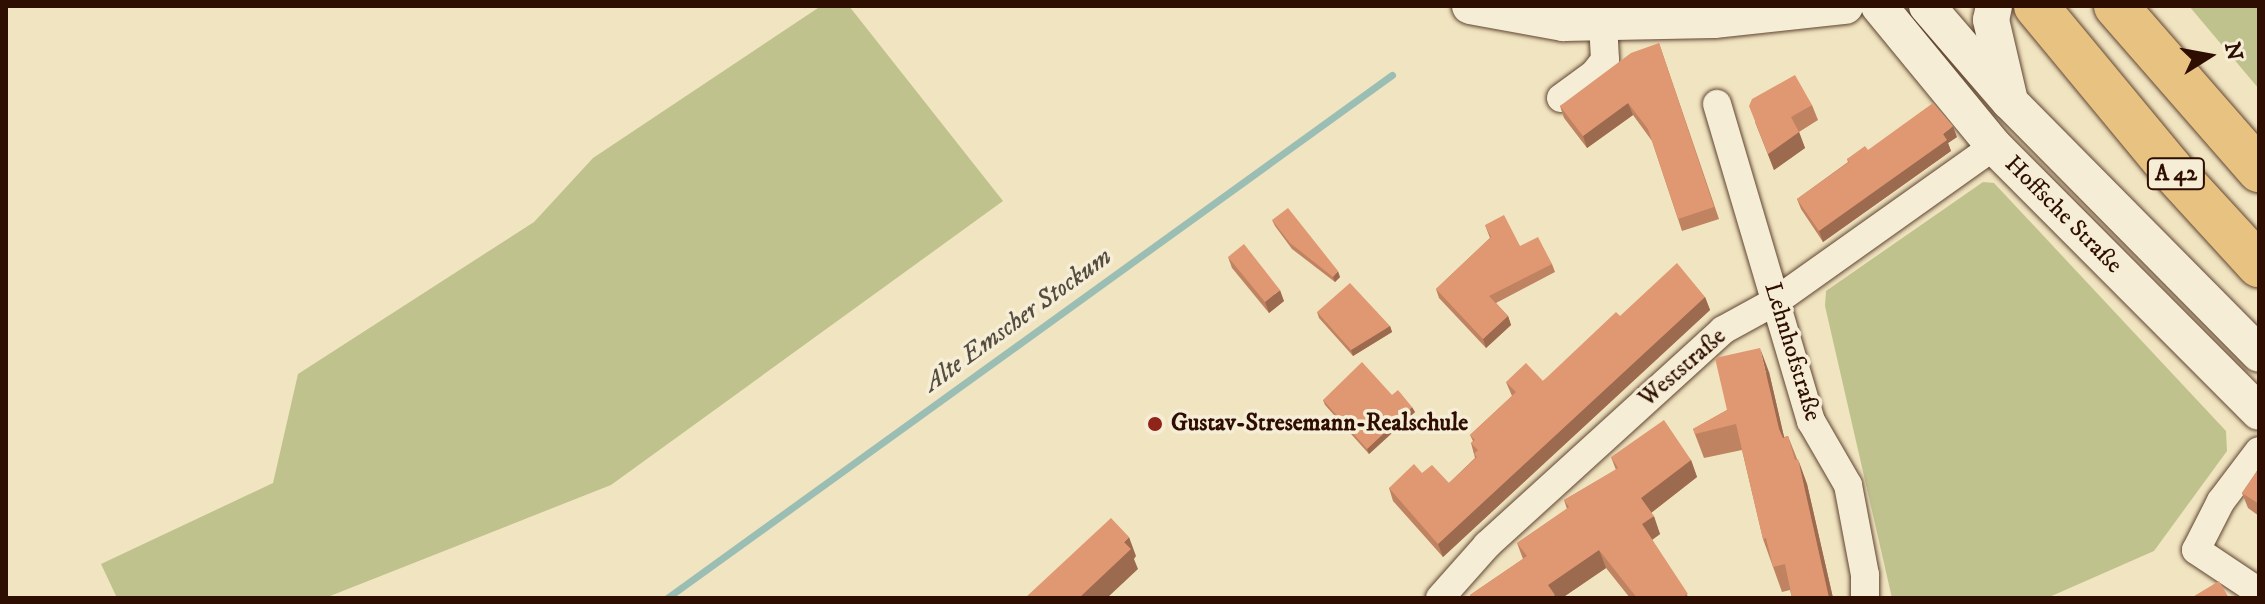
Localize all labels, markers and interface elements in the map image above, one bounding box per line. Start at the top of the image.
north arrow [2169,16,2249,96]
text: N [2218,40,2248,63]
street label: Hoffsche Straße [1998,150,2128,280]
road number: A 42 [2146,156,2206,192]
water label: Alte Emscher Stockum [918,241,1118,399]
street label: Lehnhofstraße [1757,279,1827,425]
street label: Weststraße [1634,322,1732,414]
place label: Gustav-Stresemann-Realschule [1171,410,1468,438]
marker: Gustav-Stresemann-Realschule [1146,415,1164,433]

